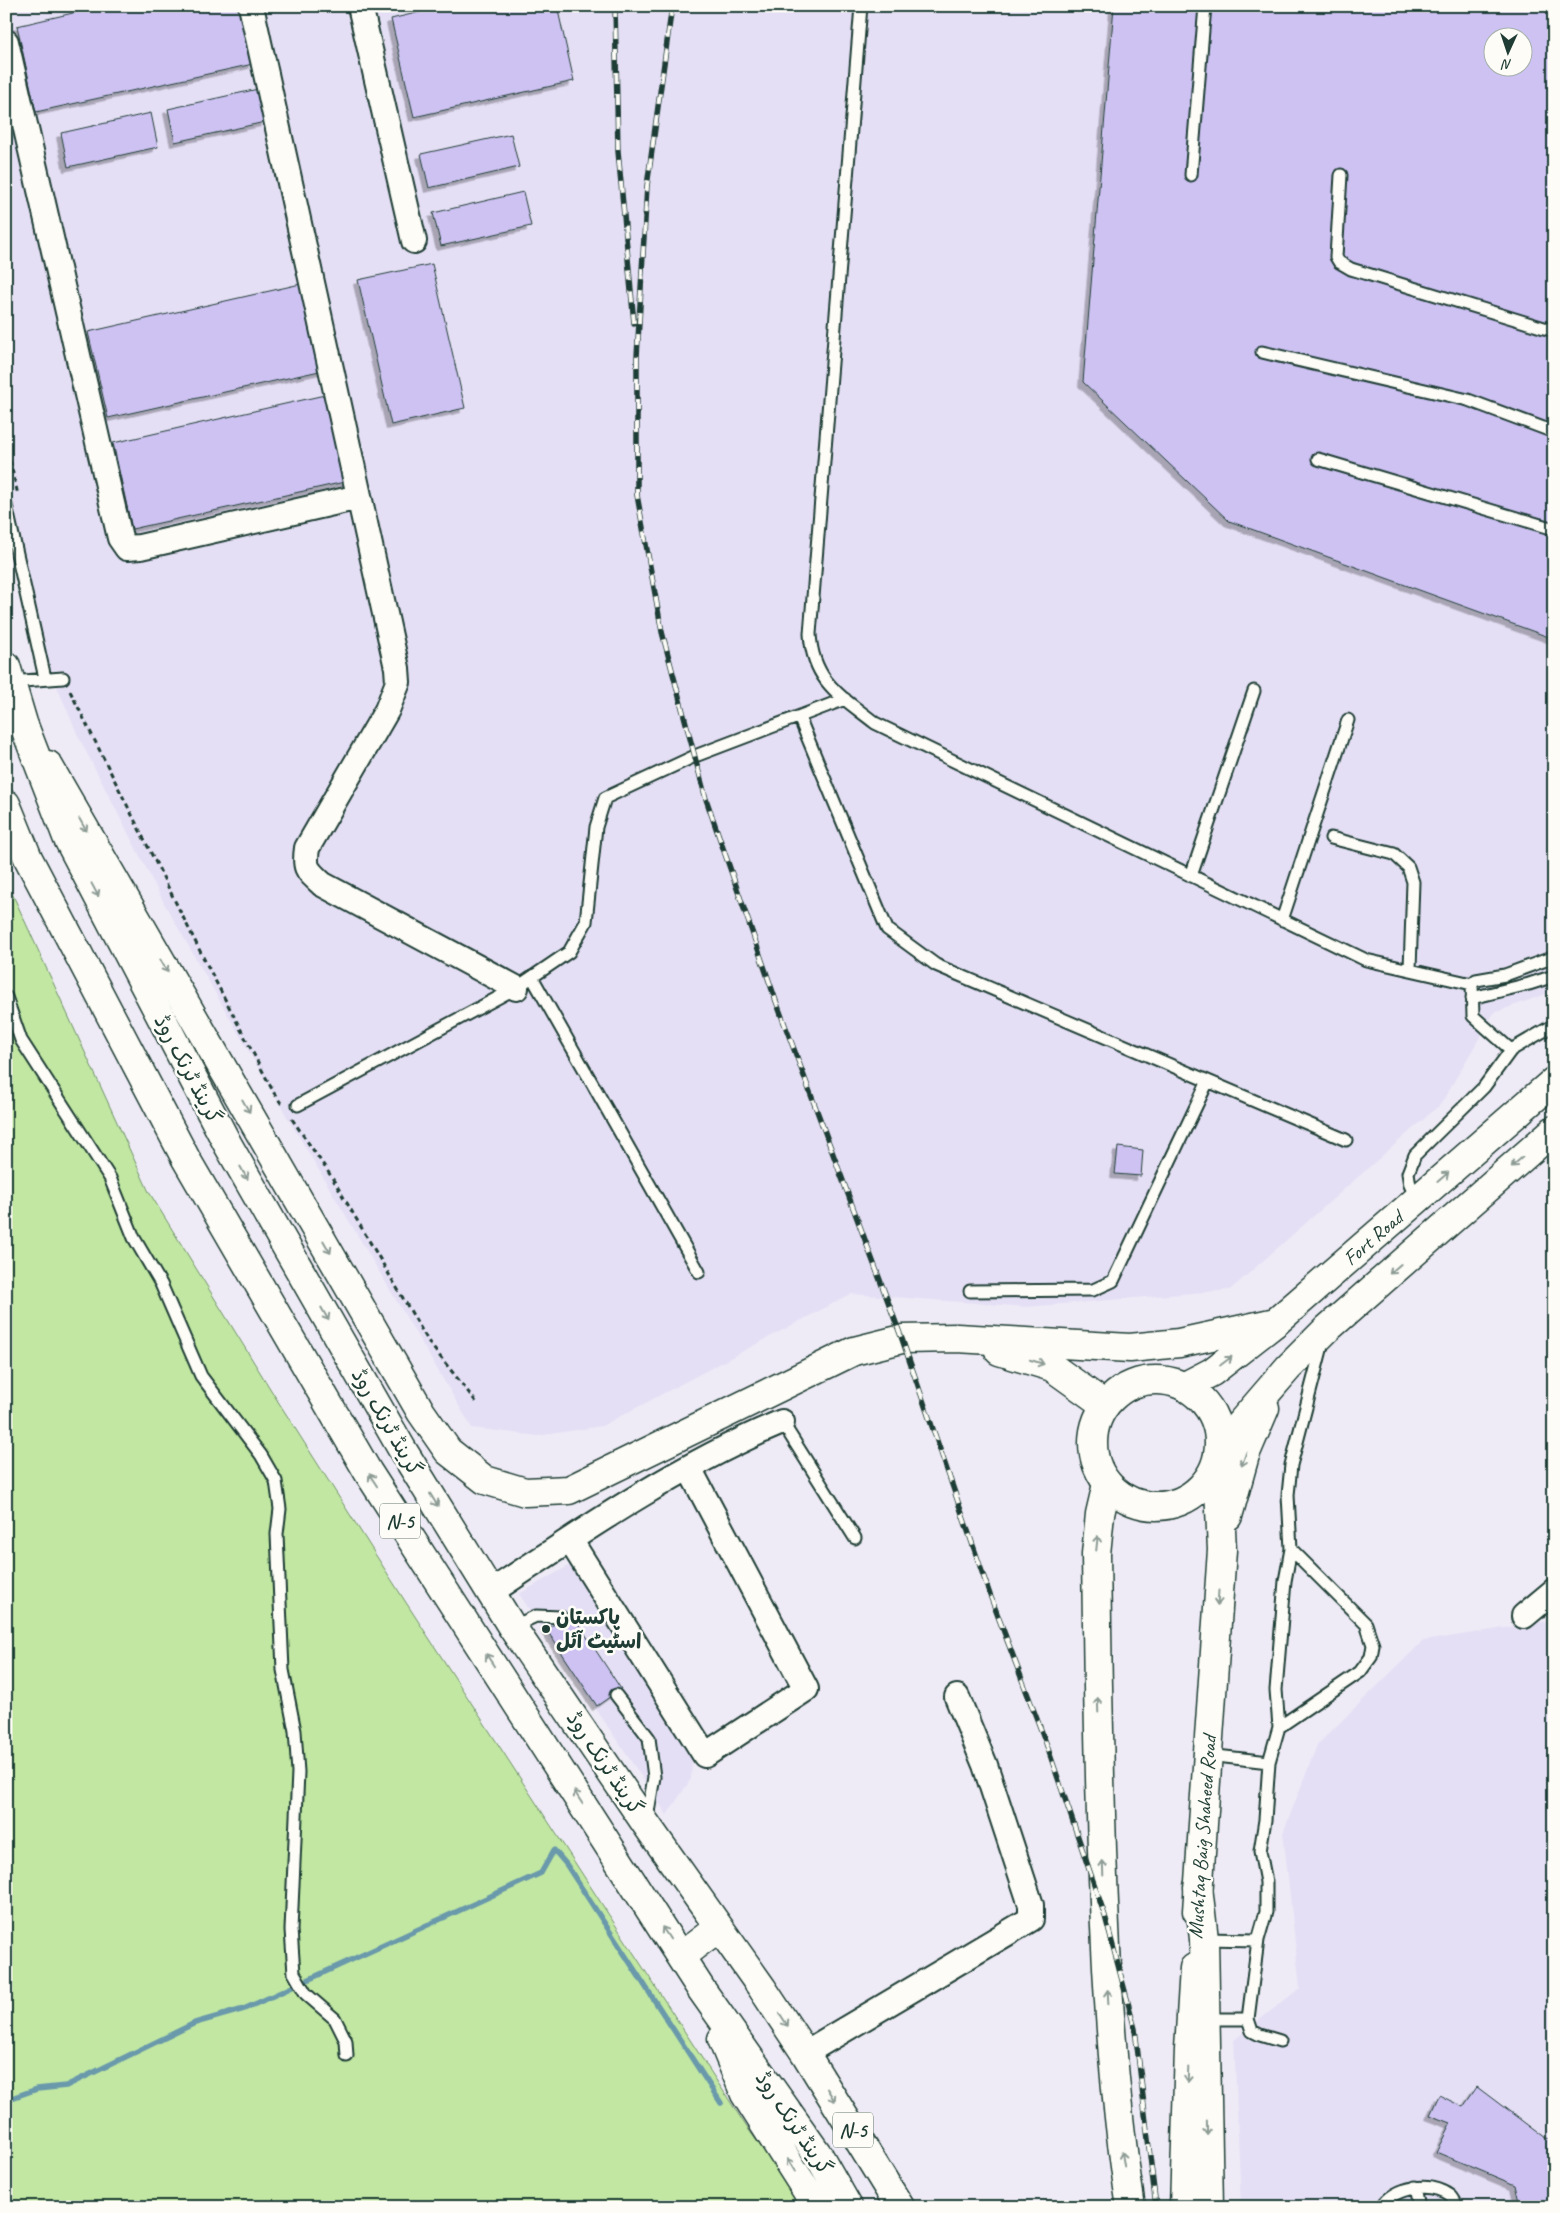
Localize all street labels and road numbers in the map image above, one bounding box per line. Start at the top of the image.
street label: گرینڈ ٹرنک روڈ [148,1010,228,1128]
street label: Fort Road [1338,1203,1410,1271]
street label: گرینڈ ٹرنک روڈ [346,1364,428,1480]
road number: N-5 [380,1504,420,1538]
street label: گرینڈ ٹرنک روڈ [561,1706,649,1820]
street label: Mushtaq Baig Shaheed Road [1182,1732,1222,1940]
street label: گرینڈ ٹرنک روڈ [750,2066,838,2180]
road number: N-5 [833,2112,873,2148]

